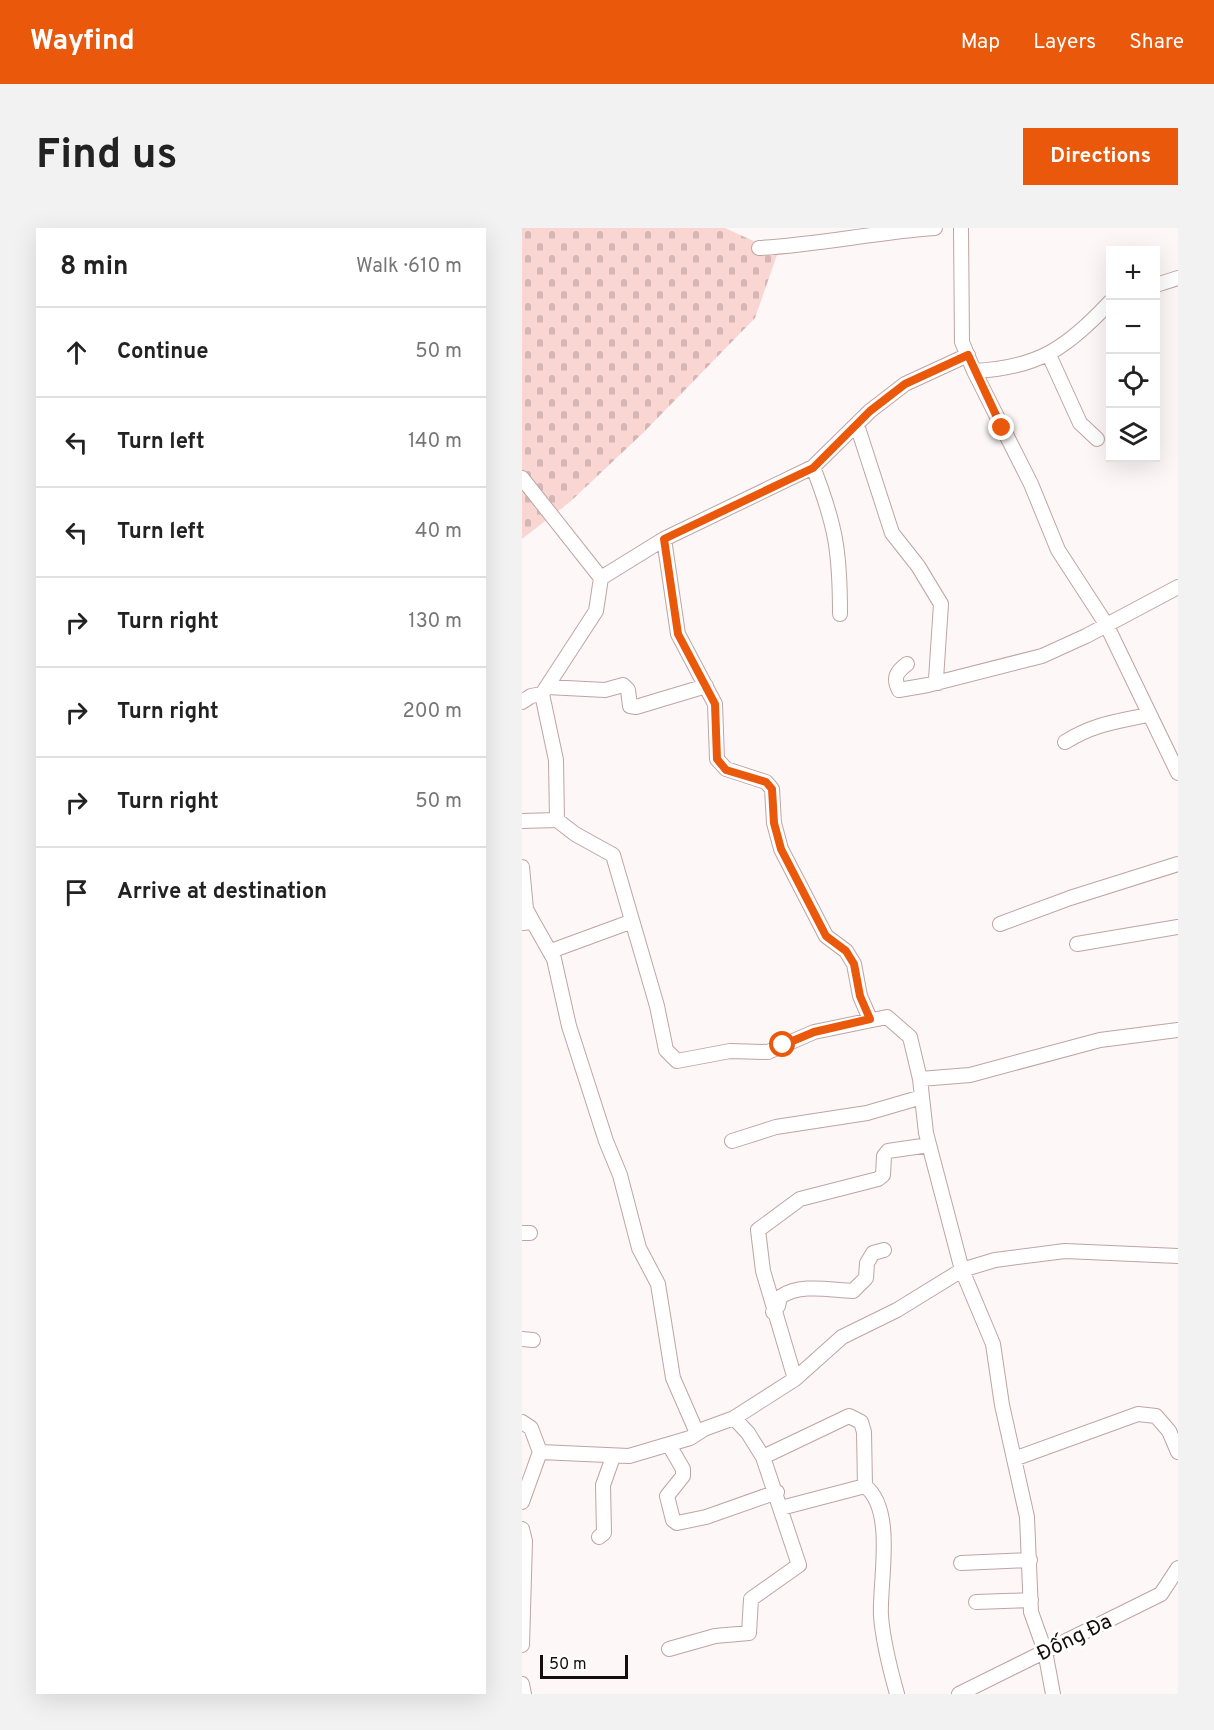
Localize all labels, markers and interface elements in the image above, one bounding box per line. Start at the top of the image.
text: Wayfind [30,24,135,60]
text: Map [961,29,1000,56]
text: Layers [1033,29,1096,56]
text: Share [1129,29,1184,56]
button: Directions [1023,128,1178,185]
text: Find us [36,130,177,183]
map controls [1106,246,1160,462]
button: + [1106,246,1160,300]
text: 8 min [60,251,128,284]
text: Walk · 610 m [356,254,462,280]
button: − [1106,300,1160,354]
icon: ahead [60,336,93,369]
text: Continue [117,339,208,366]
text: 50 m [415,339,462,365]
button: locate [1106,354,1160,408]
button: layers [1106,408,1160,462]
route end [988,414,1014,440]
icon: left [60,426,93,459]
text: Turn left [117,429,205,456]
text: 140 m [408,429,462,455]
icon: left [60,516,93,549]
text: Turn left [117,519,205,546]
text: 40 m [415,519,462,545]
icon: right [60,606,93,639]
text: Turn right [117,609,219,636]
text: 130 m [408,609,462,635]
icon: right [60,696,93,729]
text: Turn right [117,699,219,726]
text: 200 m [403,699,462,725]
icon: right [60,786,93,819]
text: Turn right [117,789,219,816]
text: 50 m [415,789,462,815]
icon: arrive [60,876,93,909]
text: Arrive at destination [117,879,327,906]
route start [769,1031,795,1057]
street label: Đống Đa [1033,1609,1117,1668]
scale bar [540,1652,628,1680]
text: 50 m [549,1655,587,1675]

